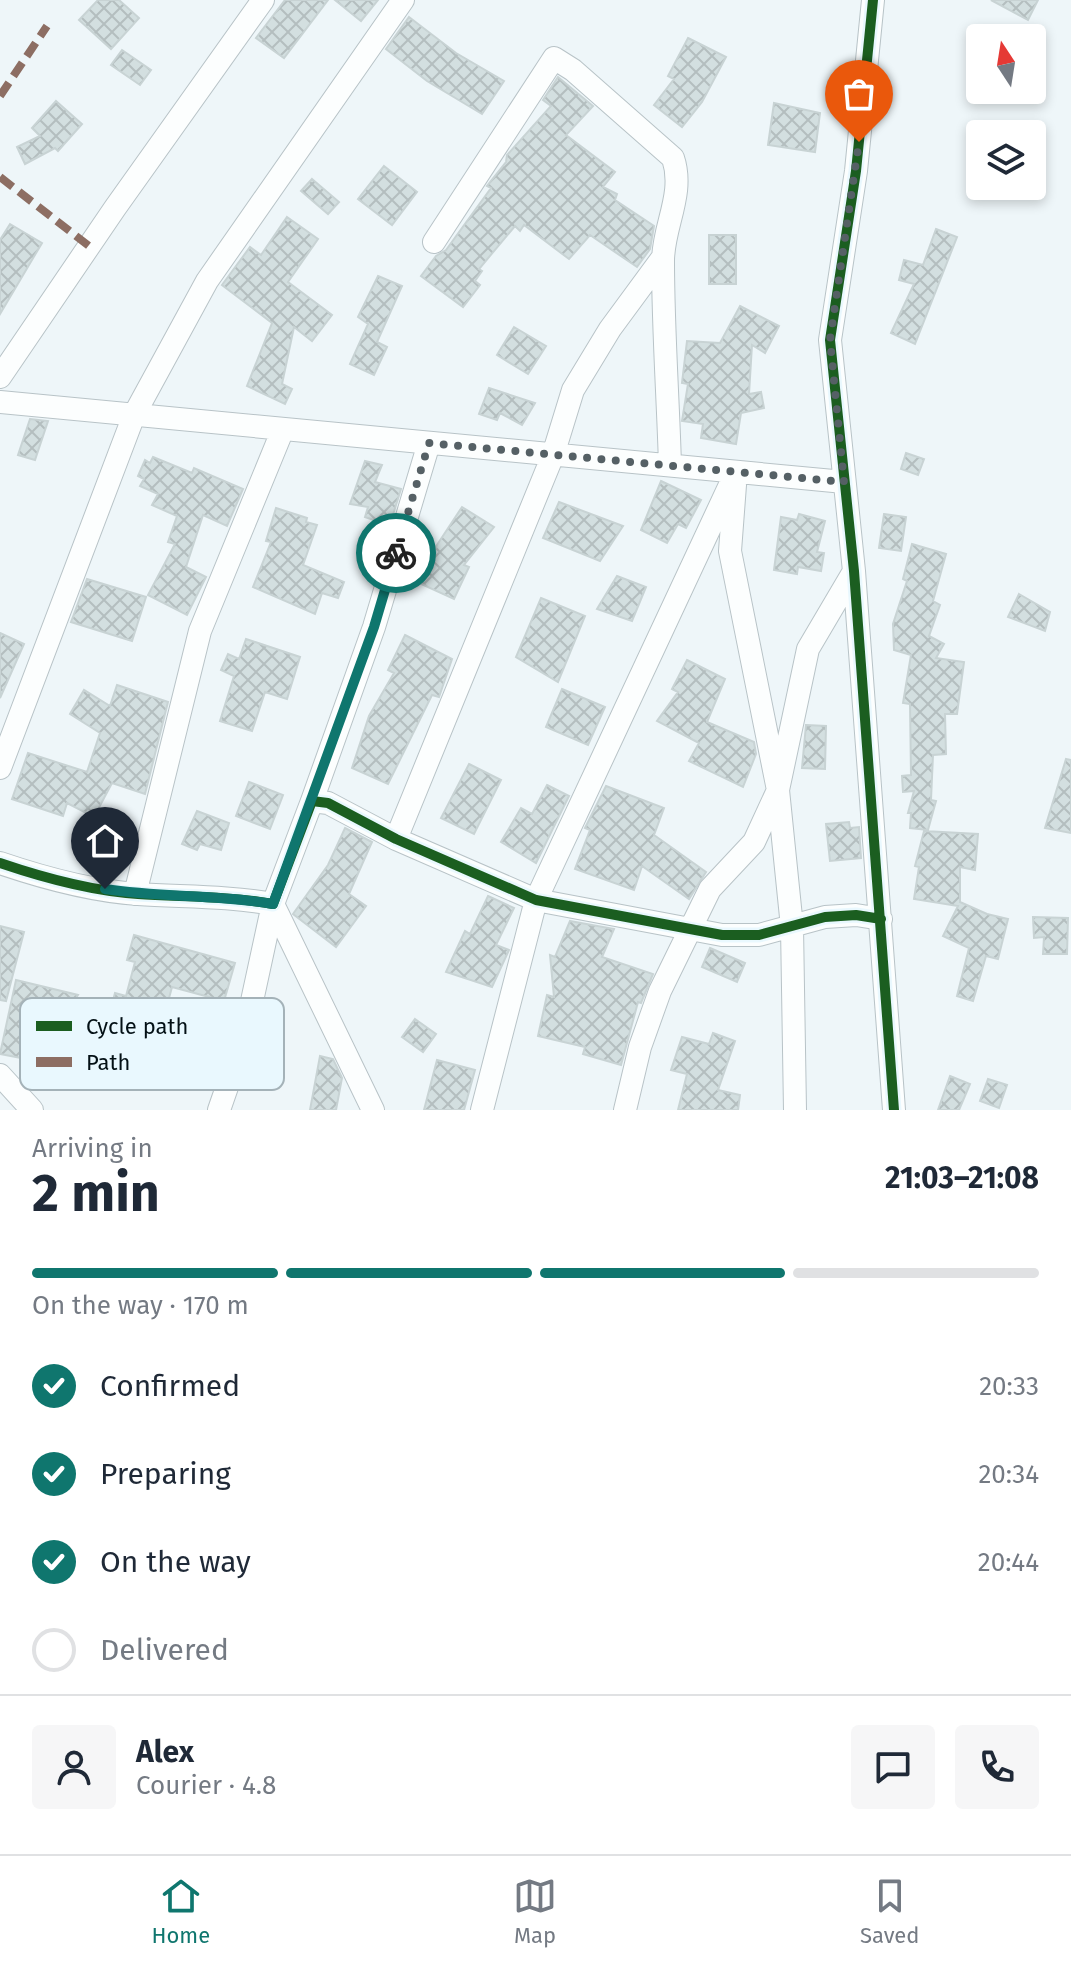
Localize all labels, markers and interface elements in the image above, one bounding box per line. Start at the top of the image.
north arrow [966,24,1046,104]
map controls [966,24,1046,200]
pin [825,60,893,142]
icon: bag [837,72,881,116]
button: layers [966,120,1046,200]
courier [356,513,436,593]
icon: bike [374,531,418,575]
pin [71,807,139,889]
icon: home [83,819,127,863]
legend [20,998,284,1090]
text: Cycle path [86,1013,188,1040]
text: Path [86,1049,130,1076]
text: Arriving in [32,1133,153,1164]
text: 21:03–21:08 [885,1160,1039,1196]
text: 2 min [32,1162,160,1225]
text: On the way · 170 m [32,1290,249,1321]
icon: check [32,1364,76,1408]
text: Confirmed [100,1368,240,1404]
text: 20:33 [979,1371,1039,1402]
icon: check [32,1452,76,1496]
text: Preparing [100,1456,231,1492]
text: 20:34 [978,1459,1039,1490]
icon: check [32,1540,76,1584]
text: On the way [100,1544,251,1580]
text: 20:44 [978,1547,1039,1578]
text: Delivered [100,1632,229,1668]
button: person [32,1725,116,1809]
button: chat [851,1725,935,1809]
button: phone [955,1725,1039,1809]
text: Alex [136,1734,194,1770]
text: Courier · 4.8 [136,1770,276,1801]
tab: Home [151,1874,210,1949]
tab: Map [513,1874,557,1949]
tab: Saved [860,1874,920,1949]

